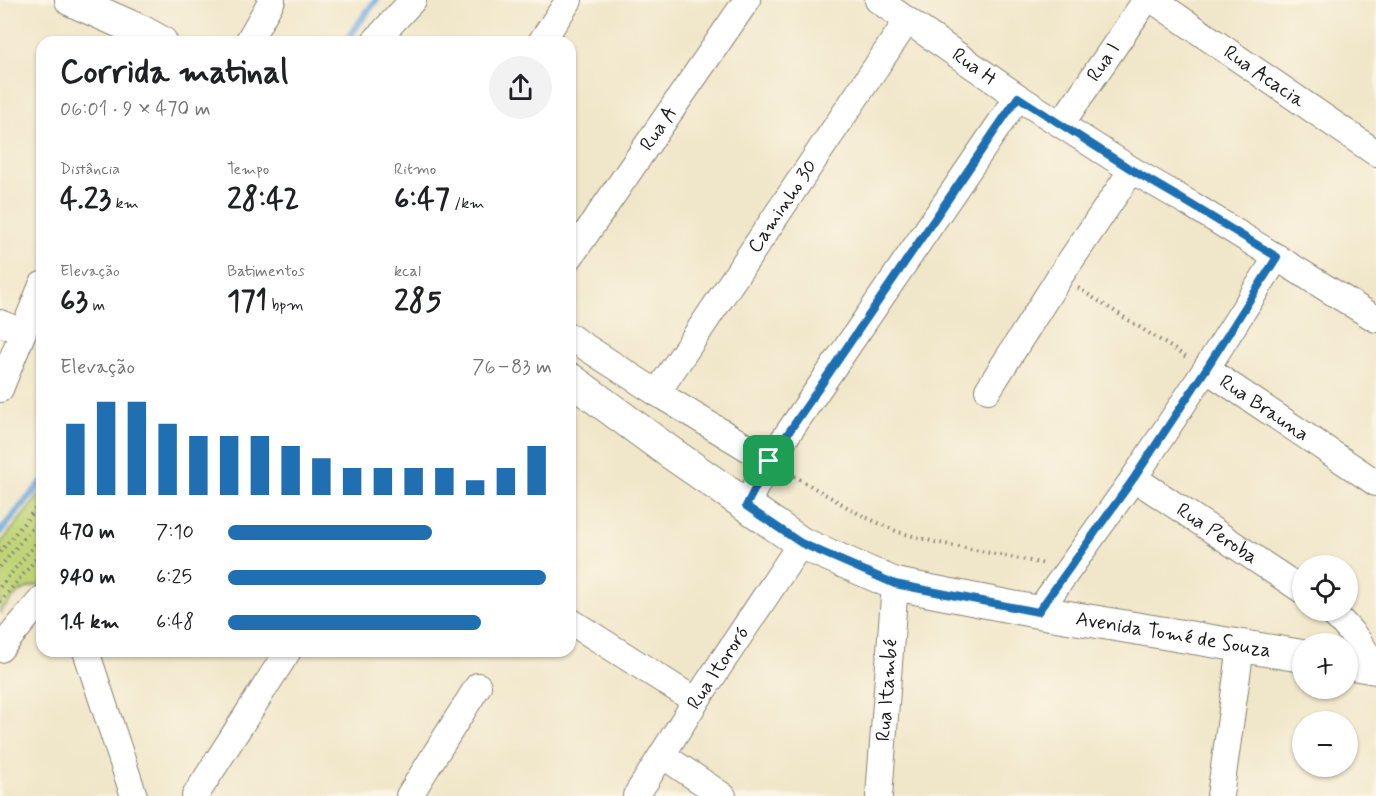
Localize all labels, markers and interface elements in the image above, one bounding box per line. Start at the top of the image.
street label: Rua I [1080,37,1126,87]
street label: Rua Acacia [1218,39,1311,114]
street label: Rua H [946,42,1002,92]
text: Corrida matinal [60,51,288,95]
button: share [489,56,552,119]
text: 06:01 · 9 × 470 m [60,96,211,123]
street label: Rua A [634,101,683,156]
street label: Caminho 30 [741,154,824,258]
text: Distância [60,159,120,180]
text: Tempo [227,159,269,180]
text: Ritmo [394,159,436,180]
text: 4.23 [60,180,111,219]
text: 28:42 [227,180,299,219]
text: 6:47 [394,180,450,219]
text: km [111,193,139,214]
text: /km [450,193,485,214]
text: Elevação [60,261,120,282]
text: Batimentos [227,261,305,282]
text: kcal [394,261,421,282]
text: 63 [60,282,88,321]
text: 171 [227,282,267,321]
text: 285 [394,282,442,321]
text: m [88,295,105,316]
text: bpm [267,295,304,316]
text: Elevação [60,354,135,381]
text: 76–83 m [472,354,552,381]
street label: Rua Brauna [1214,368,1314,448]
pin [743,435,794,486]
icon: arrive [752,444,785,477]
street label: Rua Peroba [1171,497,1263,570]
text: 470 m [60,519,115,546]
text: 7:10 [156,519,194,546]
map controls [1292,555,1358,777]
button: locate [1292,555,1358,621]
text: 940 m [60,564,115,591]
text: 6:25 [156,564,192,591]
street label: Avenida Tomé de Souza [1074,605,1273,664]
text: 1.4 km [60,609,119,636]
text: 6:48 [156,609,194,636]
street label: Rua Itororó [680,621,755,715]
button: + [1292,633,1358,699]
street label: Rua Itambé [870,638,904,742]
button: − [1292,711,1358,777]

